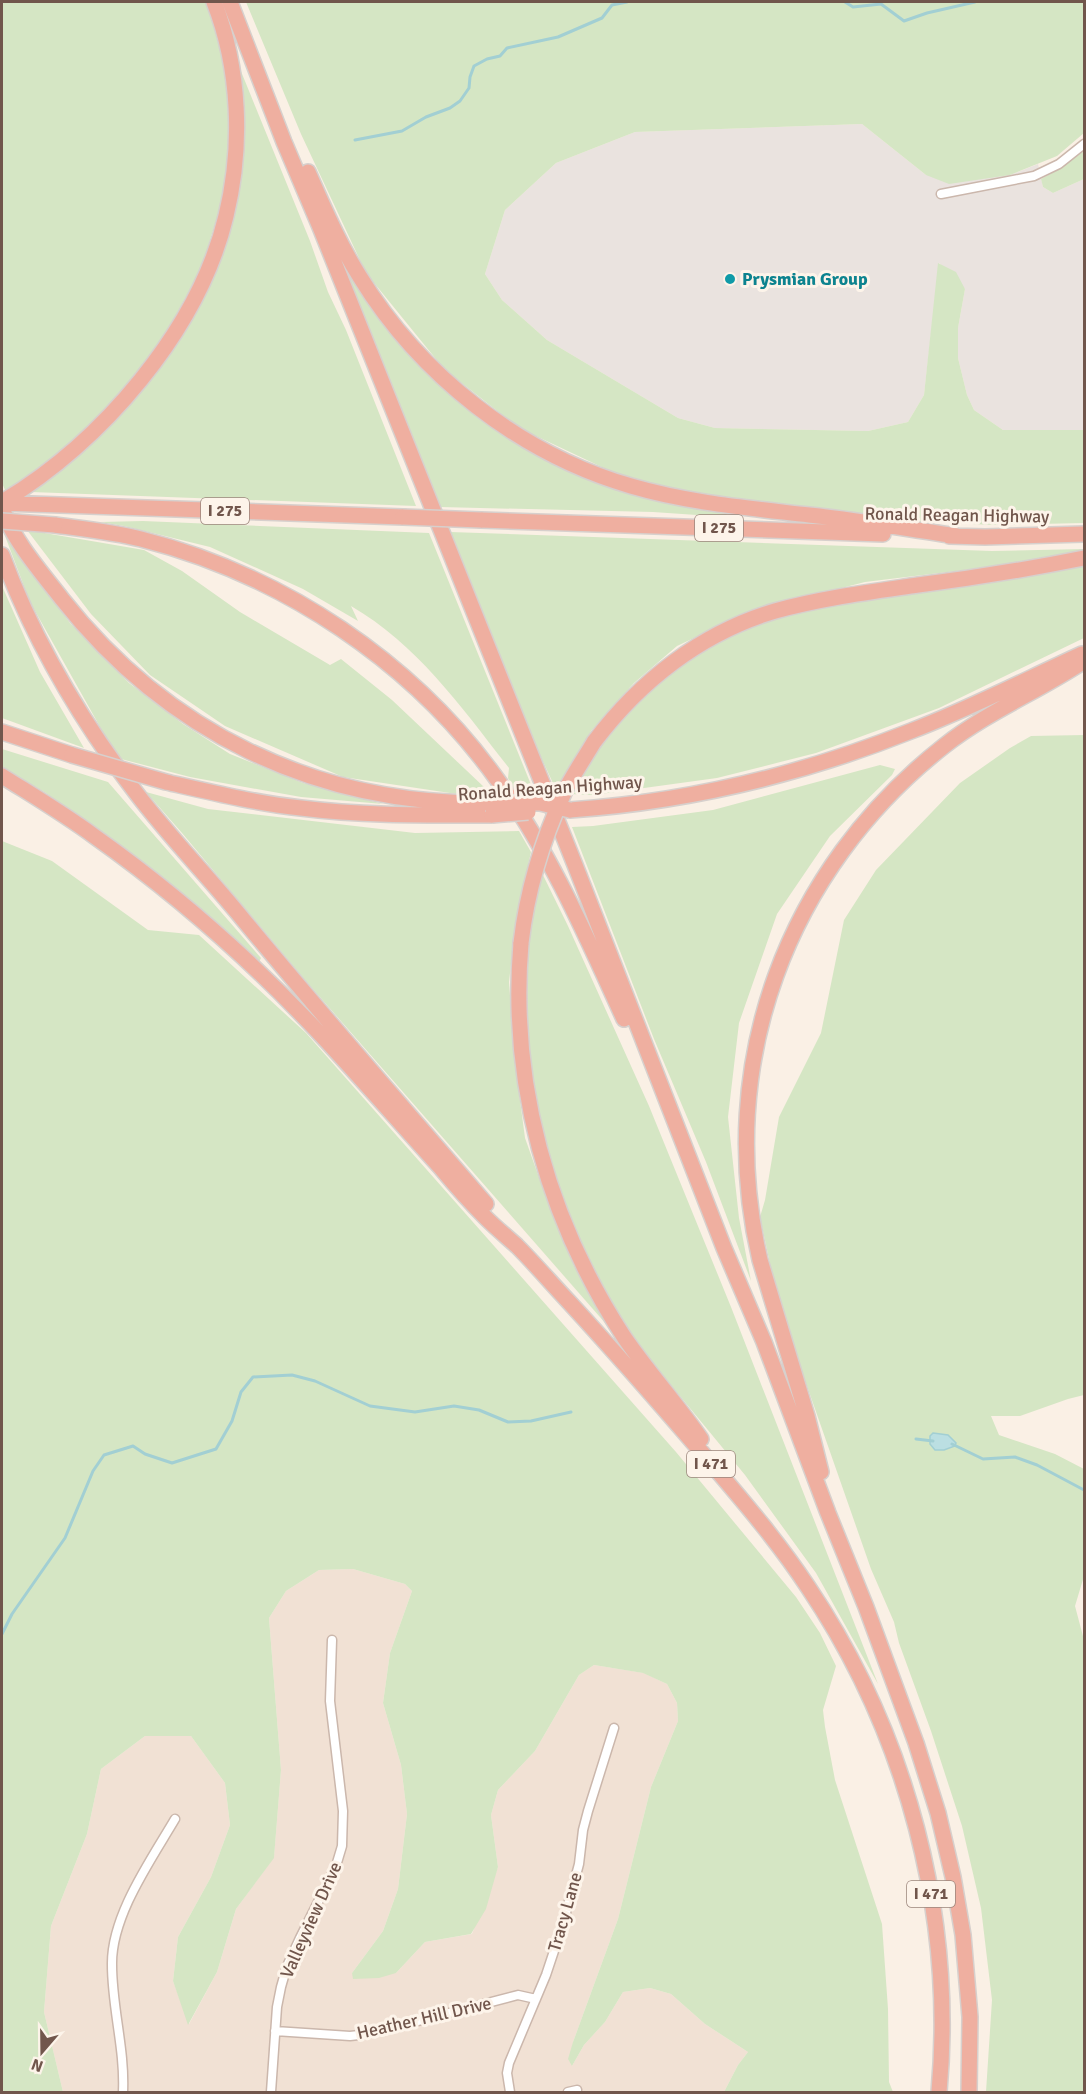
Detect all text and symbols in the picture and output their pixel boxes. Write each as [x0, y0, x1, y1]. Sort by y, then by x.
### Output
place label: Prysmian Group [742, 268, 868, 290]
marker: Prysmian Group [723, 272, 737, 286]
road number: I 275 [201, 498, 249, 524]
street label: Ronald Reagan Highway [864, 502, 1050, 528]
road number: I 275 [695, 515, 743, 541]
street label: Ronald Reagan Highway [457, 771, 644, 805]
road number: I 471 [687, 1451, 735, 1477]
street label: Valleyview Drive [276, 1858, 346, 1982]
street label: Tracy Lane [543, 1870, 587, 1954]
road number: I 471 [907, 1881, 955, 1907]
street label: Heather Hill Drive [355, 1992, 493, 2044]
north arrow [12, 2022, 72, 2082]
text: N [29, 2054, 46, 2076]

